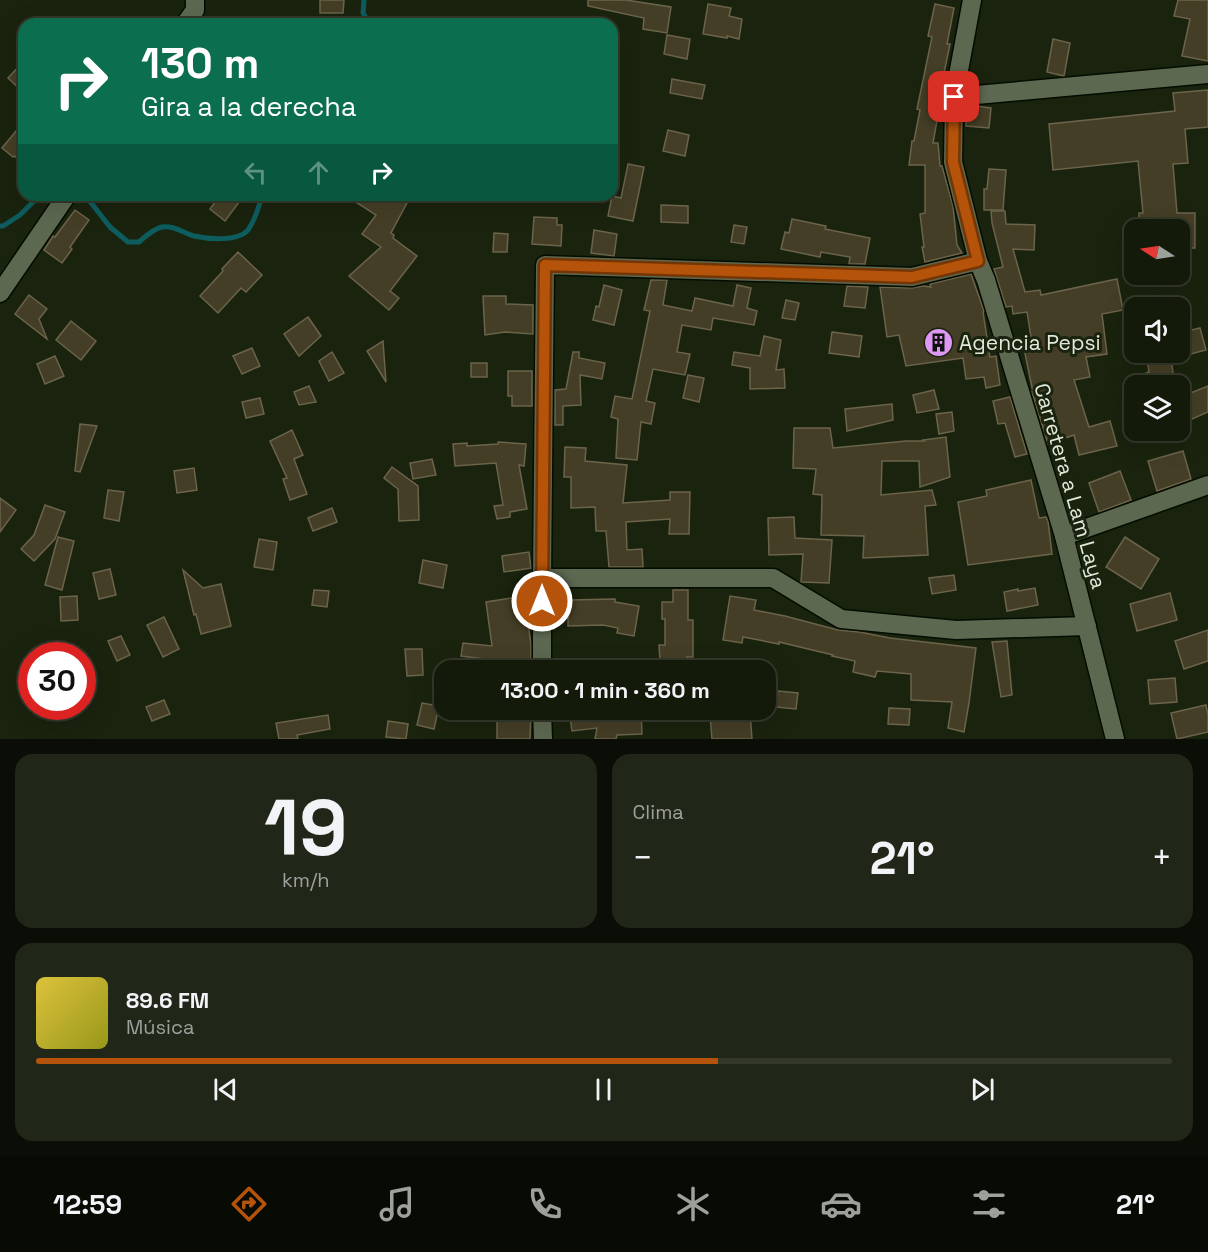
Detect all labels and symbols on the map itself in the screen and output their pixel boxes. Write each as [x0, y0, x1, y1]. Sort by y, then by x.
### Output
pin [928, 71, 979, 122]
north arrow [1124, 219, 1190, 285]
building icon: Agencia Pepsi [922, 327, 954, 359]
place label: Agencia Pepsi [959, 329, 1101, 356]
street label: Carretera a Lam Laya [1028, 380, 1113, 592]
position arrow [510, 569, 574, 633]
speed limit sign: 30 [18, 642, 96, 720]

